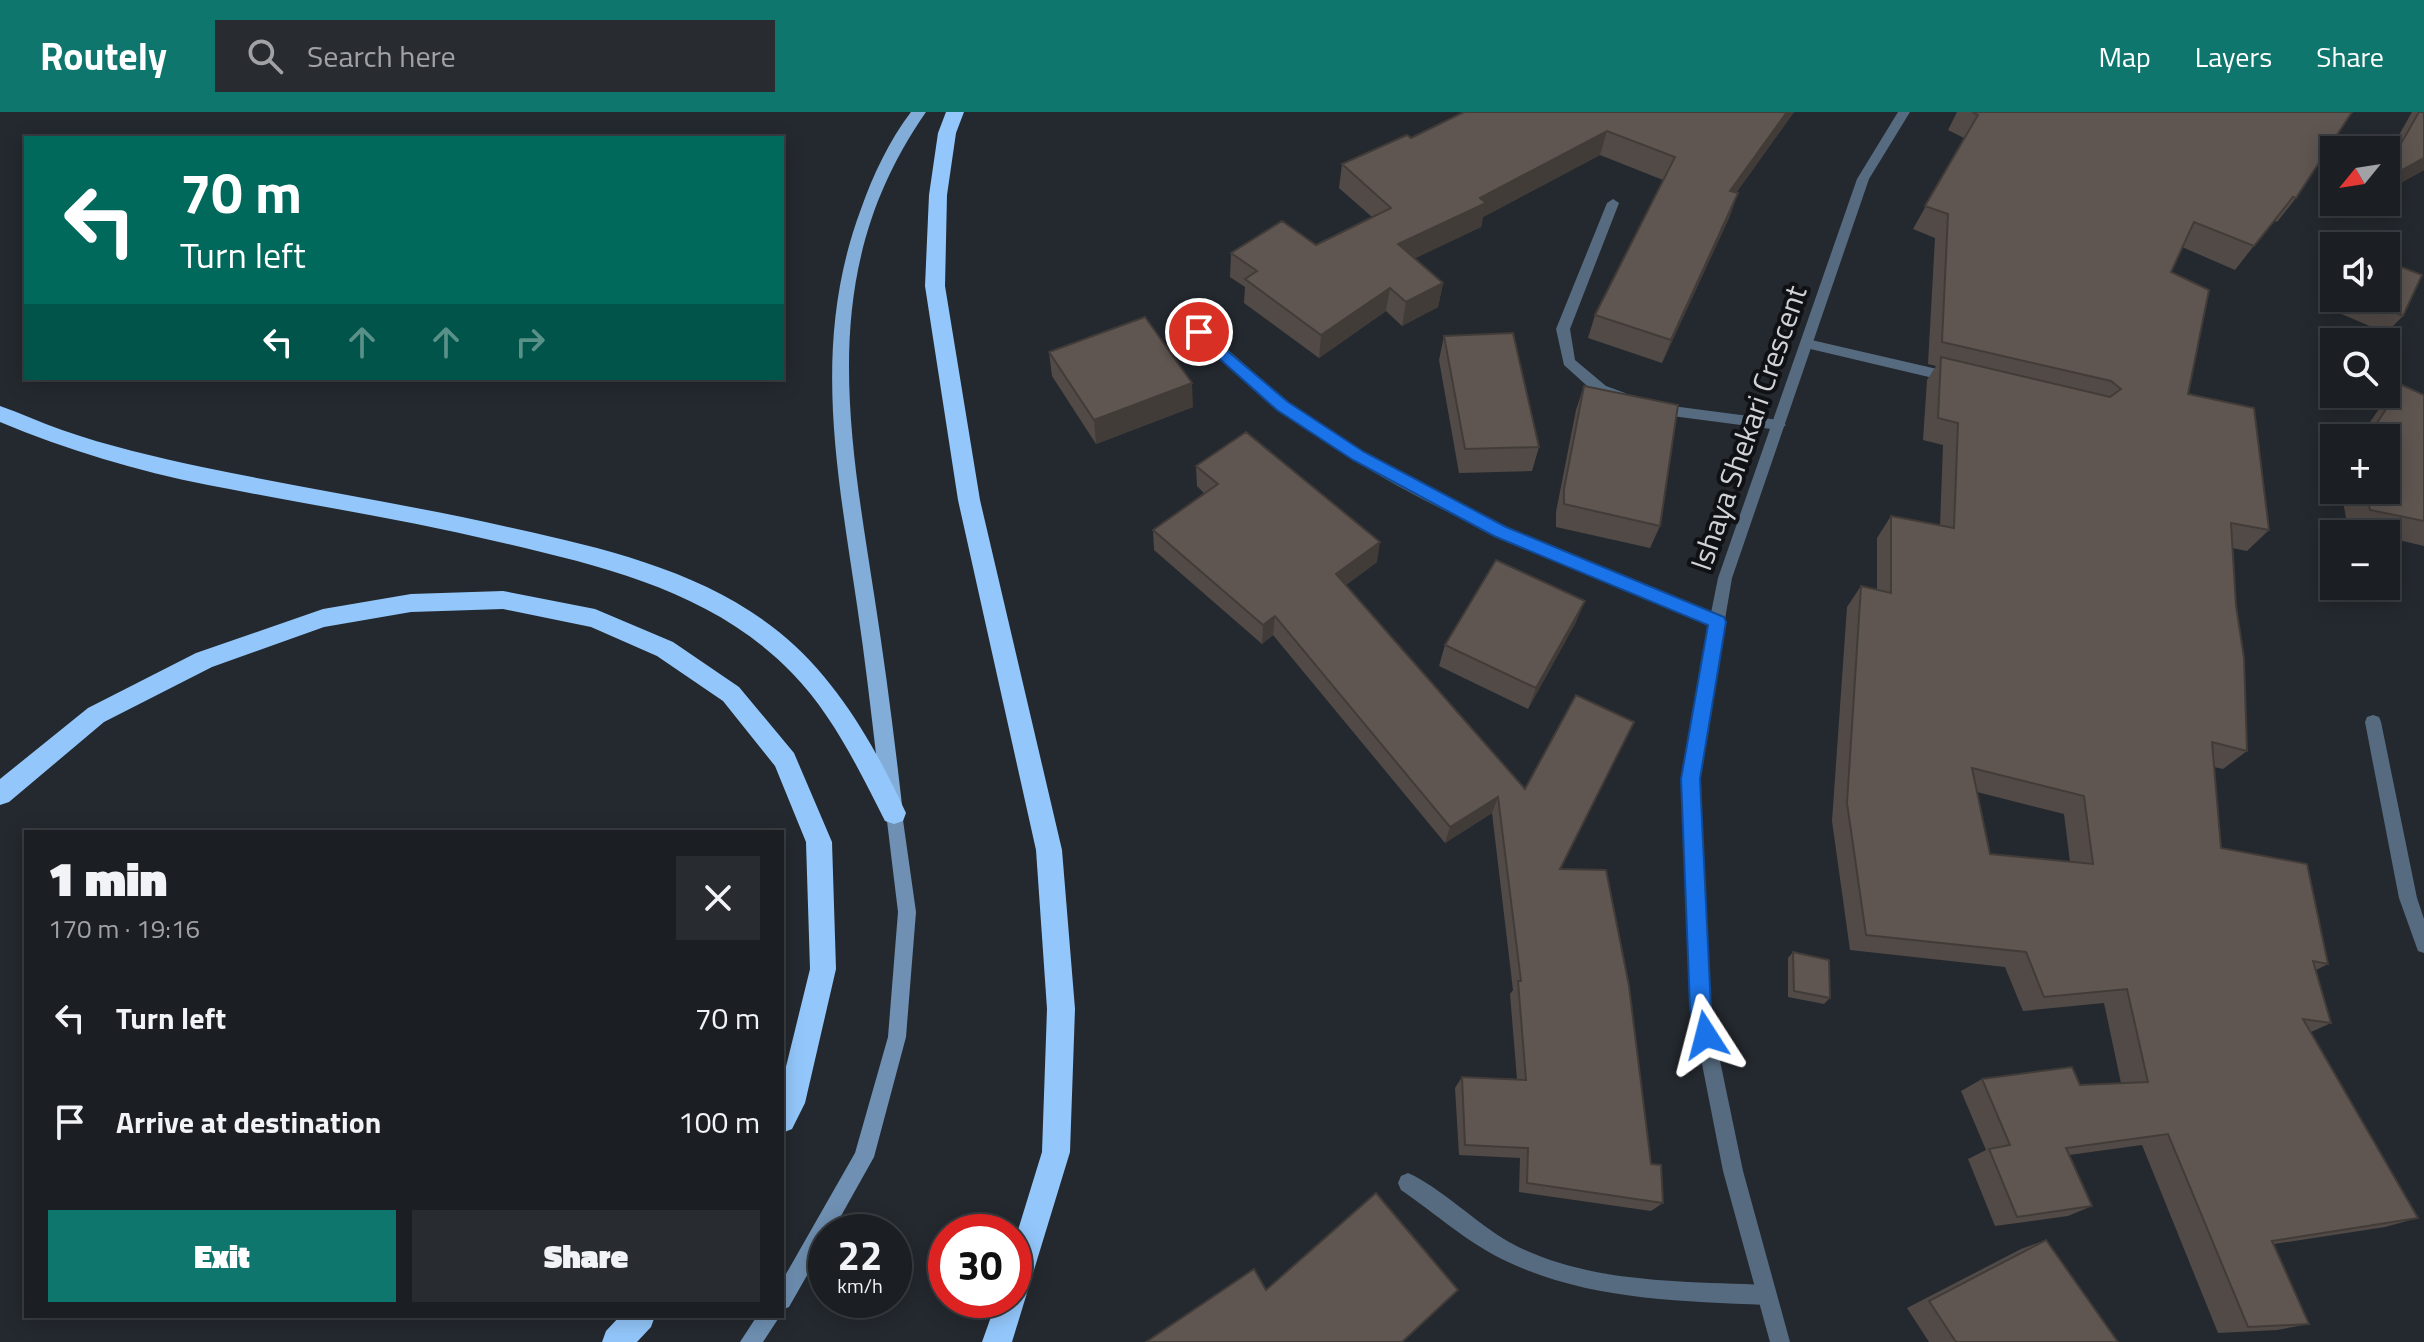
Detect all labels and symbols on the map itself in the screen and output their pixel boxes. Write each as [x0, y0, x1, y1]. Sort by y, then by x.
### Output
north arrow [2320, 136, 2400, 216]
street label: Ishaya Shekari Crescent [1678, 279, 1819, 576]
pin [1165, 298, 1233, 366]
position arrow [1664, 993, 1748, 1077]
speed limit sign: 30 [928, 1214, 1032, 1318]

